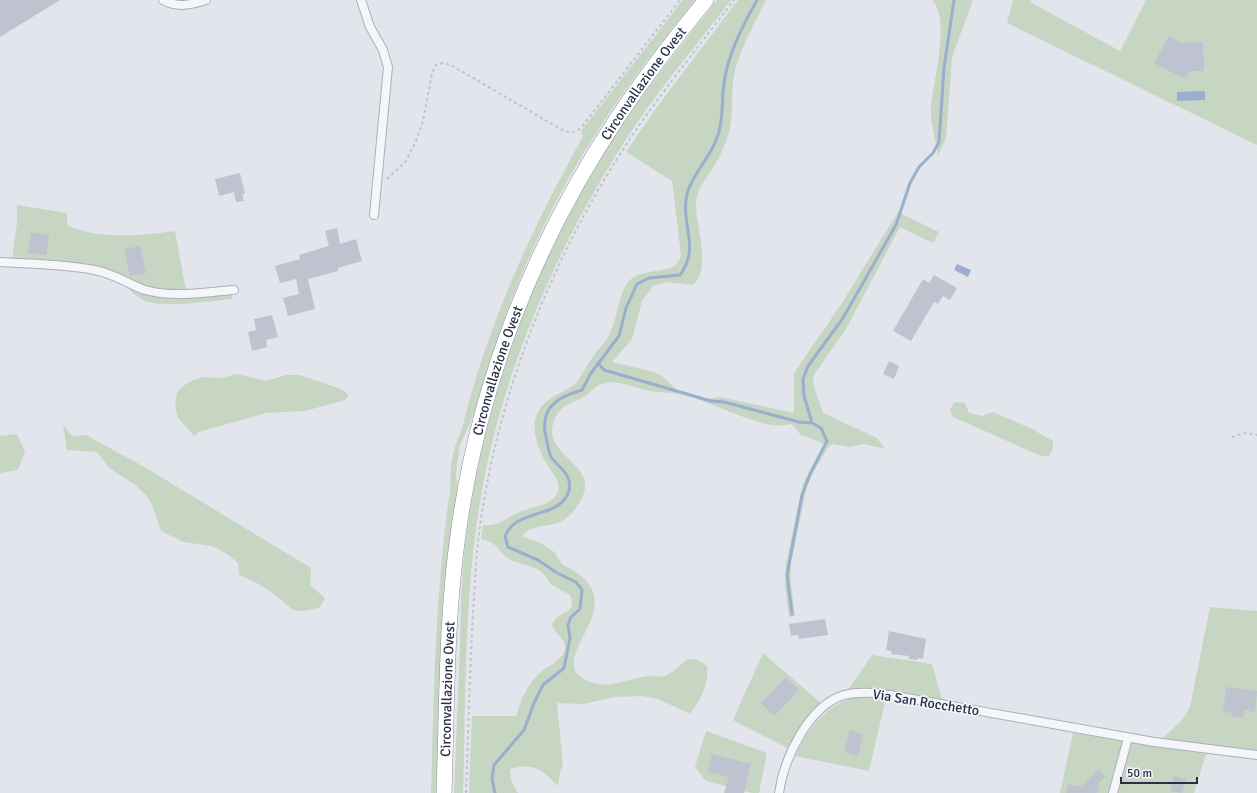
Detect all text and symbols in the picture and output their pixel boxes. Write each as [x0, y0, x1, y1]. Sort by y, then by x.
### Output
street label: Circonvallazione Ovest [597, 23, 690, 143]
street label: Circonvallazione Ovest [469, 303, 527, 437]
street label: Circonvallazione Ovest [437, 621, 459, 757]
street label: Via San Rocchetto [871, 686, 980, 719]
scale bar [1121, 759, 1197, 785]
text: 50 m [1127, 766, 1152, 781]

